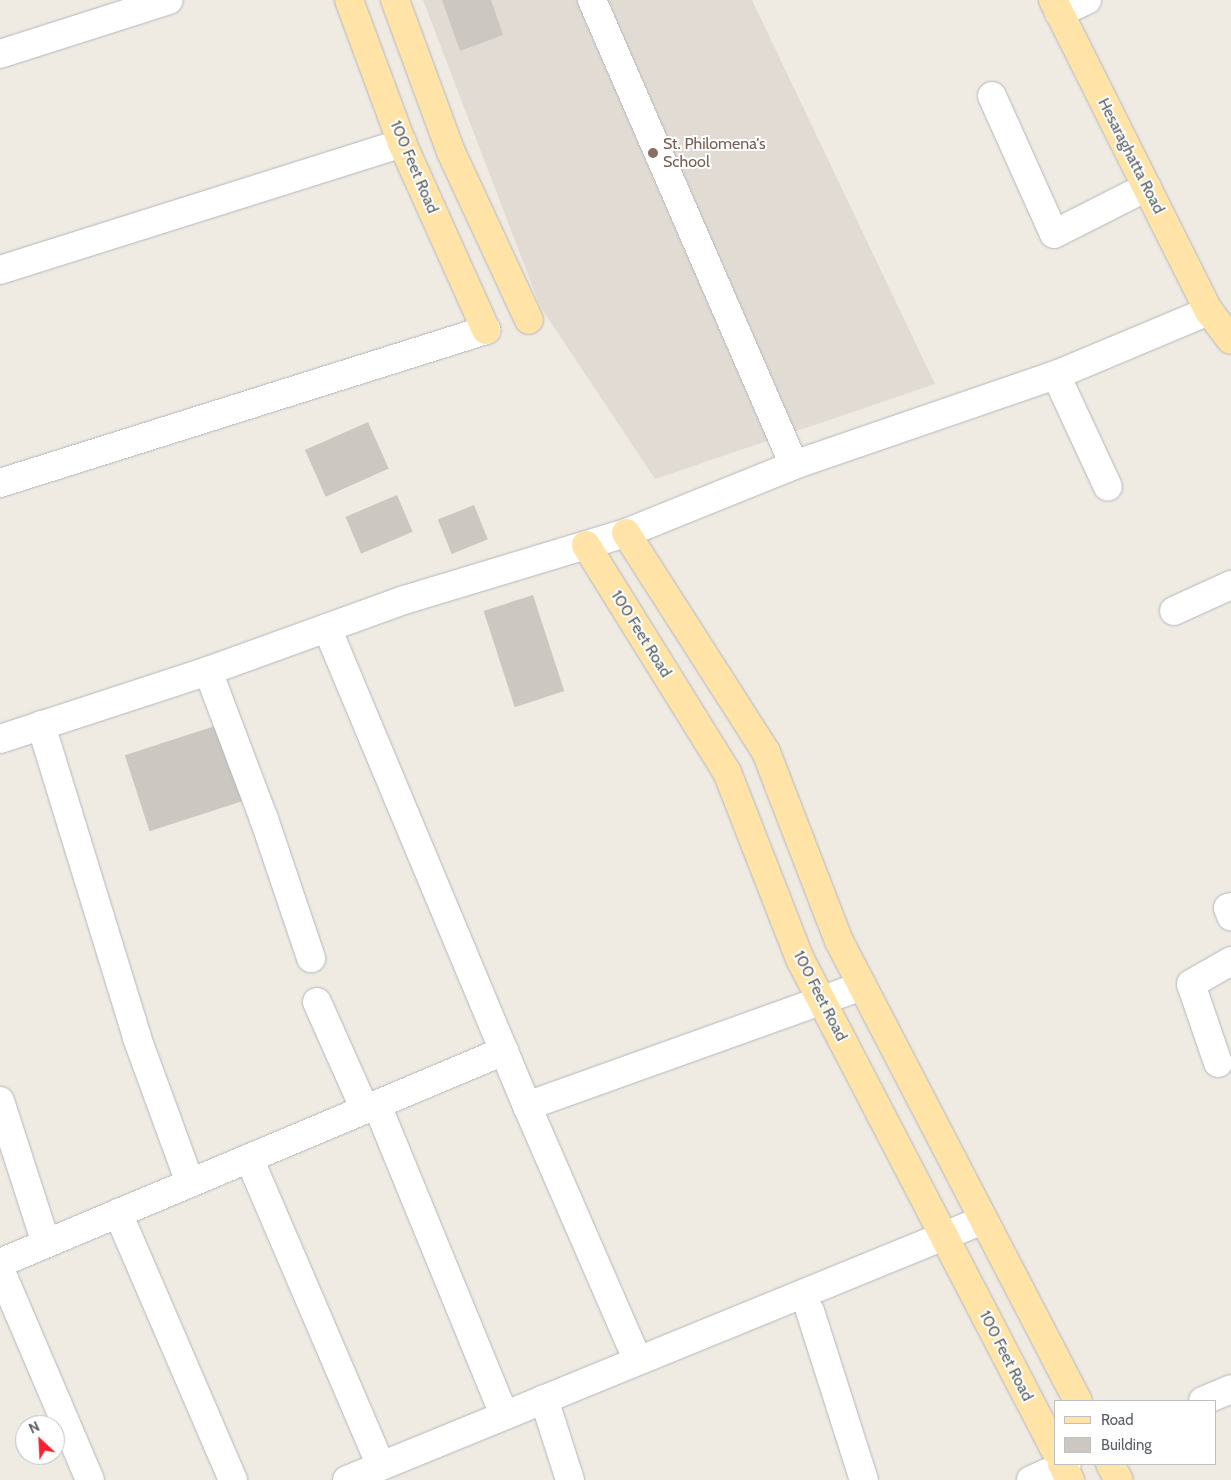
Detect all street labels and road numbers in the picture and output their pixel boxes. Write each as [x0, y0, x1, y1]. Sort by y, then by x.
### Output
street label: Hesaraghatta Road [1094, 95, 1168, 217]
street label: 100 Feet Road [386, 118, 442, 216]
street label: 100 Feet Road [607, 587, 675, 681]
street label: 100 Feet Road [789, 948, 851, 1044]
street label: 100 Feet Road [975, 1308, 1037, 1404]

